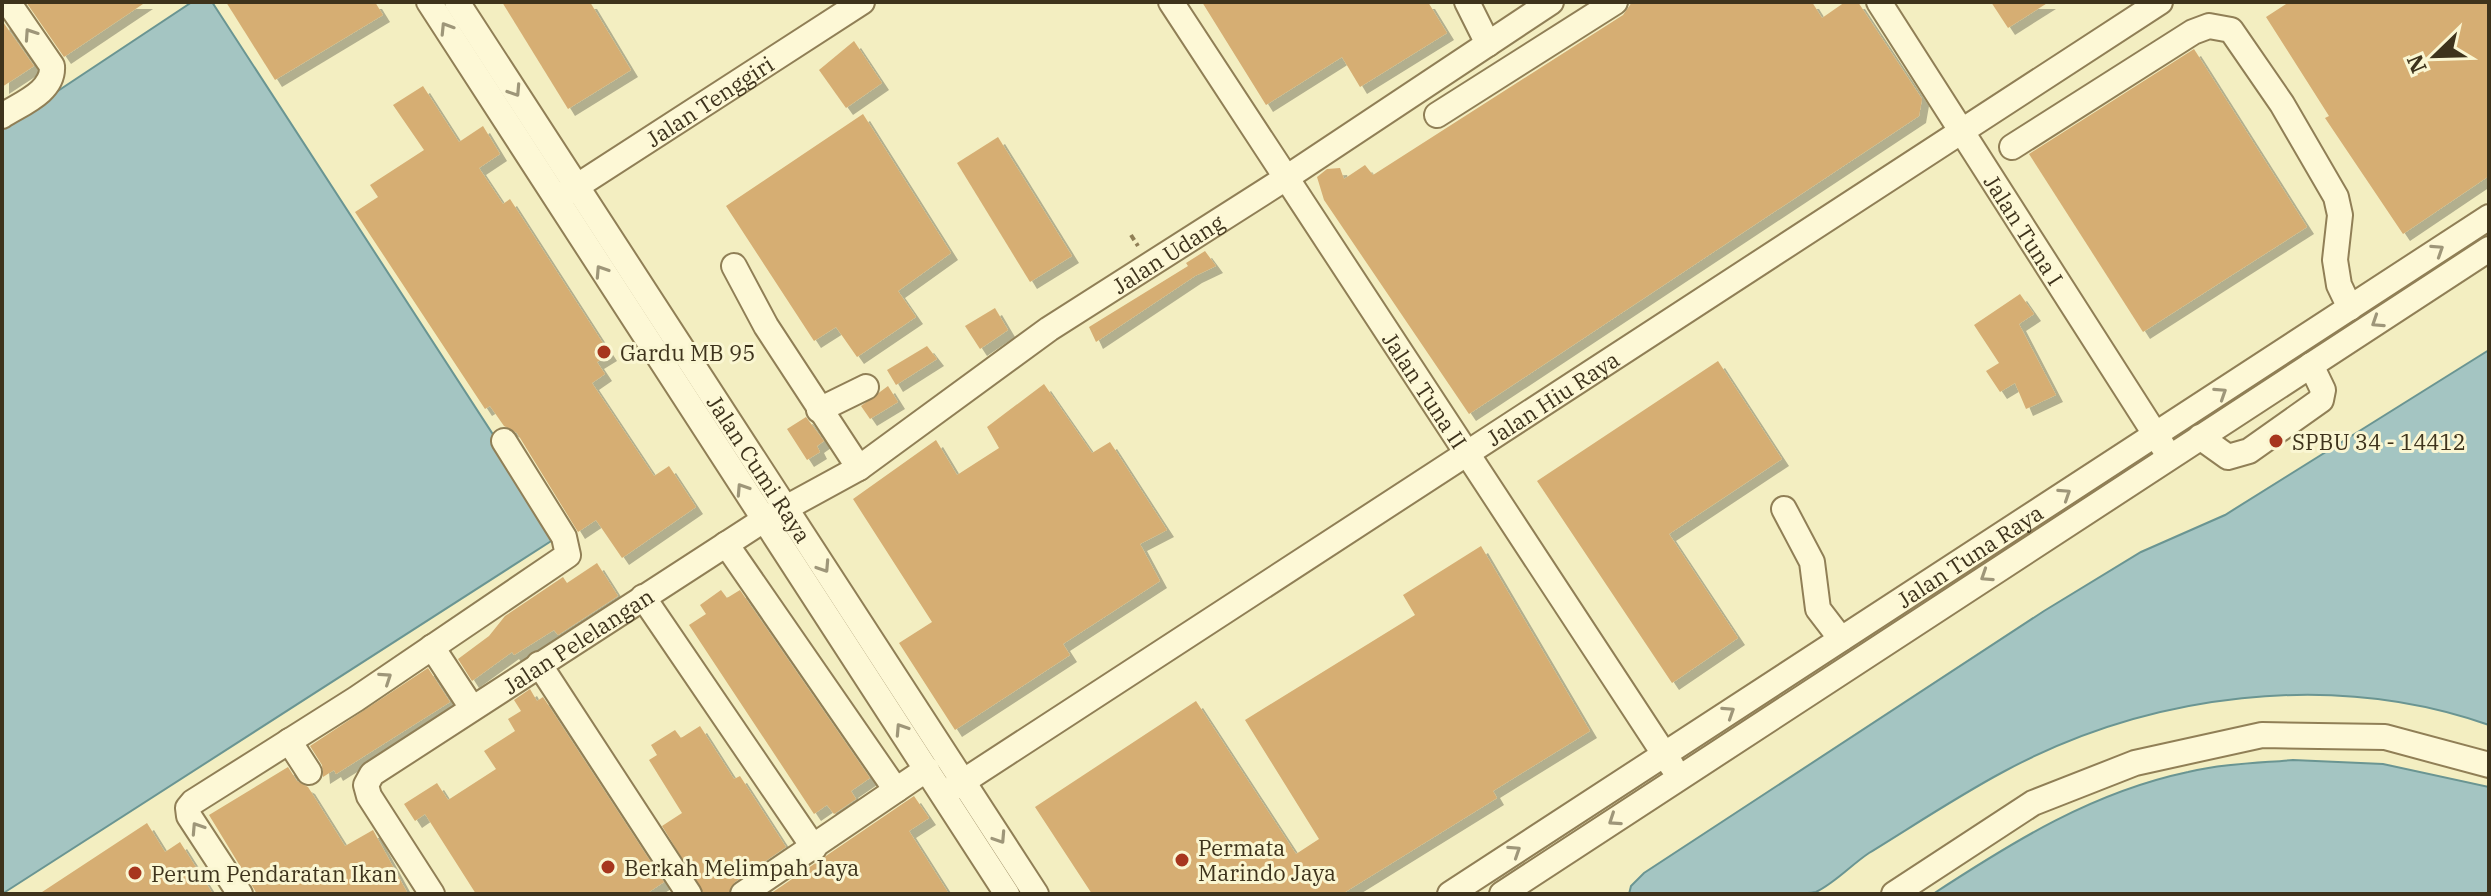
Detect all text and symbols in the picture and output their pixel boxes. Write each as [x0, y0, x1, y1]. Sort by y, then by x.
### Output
north arrow [2395, 16, 2475, 96]
one-way arrow [440, 22, 455, 37]
one-way arrow [25, 28, 40, 43]
street label: Jalan Tenggiri [640, 49, 779, 153]
text: N [2399, 50, 2433, 78]
one-way arrow [505, 82, 520, 97]
street label: Jalan Tuna I [1978, 169, 2071, 290]
street label: Jalan Udang [1106, 207, 1229, 300]
one-way arrow [2429, 245, 2444, 260]
one-way arrow [596, 265, 611, 279]
one-way arrow [2371, 312, 2386, 327]
street label: Jalan Tuna II [1377, 326, 1474, 454]
place label: Gardu MB 95 [620, 338, 755, 367]
marker: Gardu MB 95 [595, 343, 613, 361]
street label: Jalan Hiu Raya [1480, 344, 1624, 452]
one-way arrow [2212, 387, 2226, 402]
street label: Jalan Cumi Raya [701, 389, 818, 548]
place label: SPBU 34 - 14412 [2292, 427, 2466, 456]
marker: SPBU 34 - 14412 [2267, 432, 2285, 450]
one-way arrow [736, 483, 751, 498]
one-way arrow [2056, 489, 2071, 504]
street label: Jalan Tuna Raya [1891, 497, 2048, 614]
one-way arrow [814, 559, 829, 573]
one-way arrow [1981, 567, 1995, 582]
street label: Jalan Pelelangan [497, 581, 659, 700]
one-way arrow [377, 673, 391, 688]
one-way arrow [1721, 707, 1735, 722]
one-way arrow [895, 724, 910, 738]
one-way arrow [1608, 810, 1623, 825]
one-way arrow [192, 823, 207, 837]
one-way arrow [990, 829, 1005, 843]
place label: Permata Marindo Jaya [1198, 833, 1336, 887]
one-way arrow [1506, 846, 1521, 861]
marker: Permata Marindo Jaya [1173, 851, 1191, 869]
place label: Berkah Melimpah Jaya [624, 853, 859, 882]
marker: Berkah Melimpah Jaya [599, 858, 617, 876]
place label: Perum Pendaratan Ikan [151, 859, 398, 888]
marker: Perum Pendaratan Ikan [126, 864, 144, 882]

